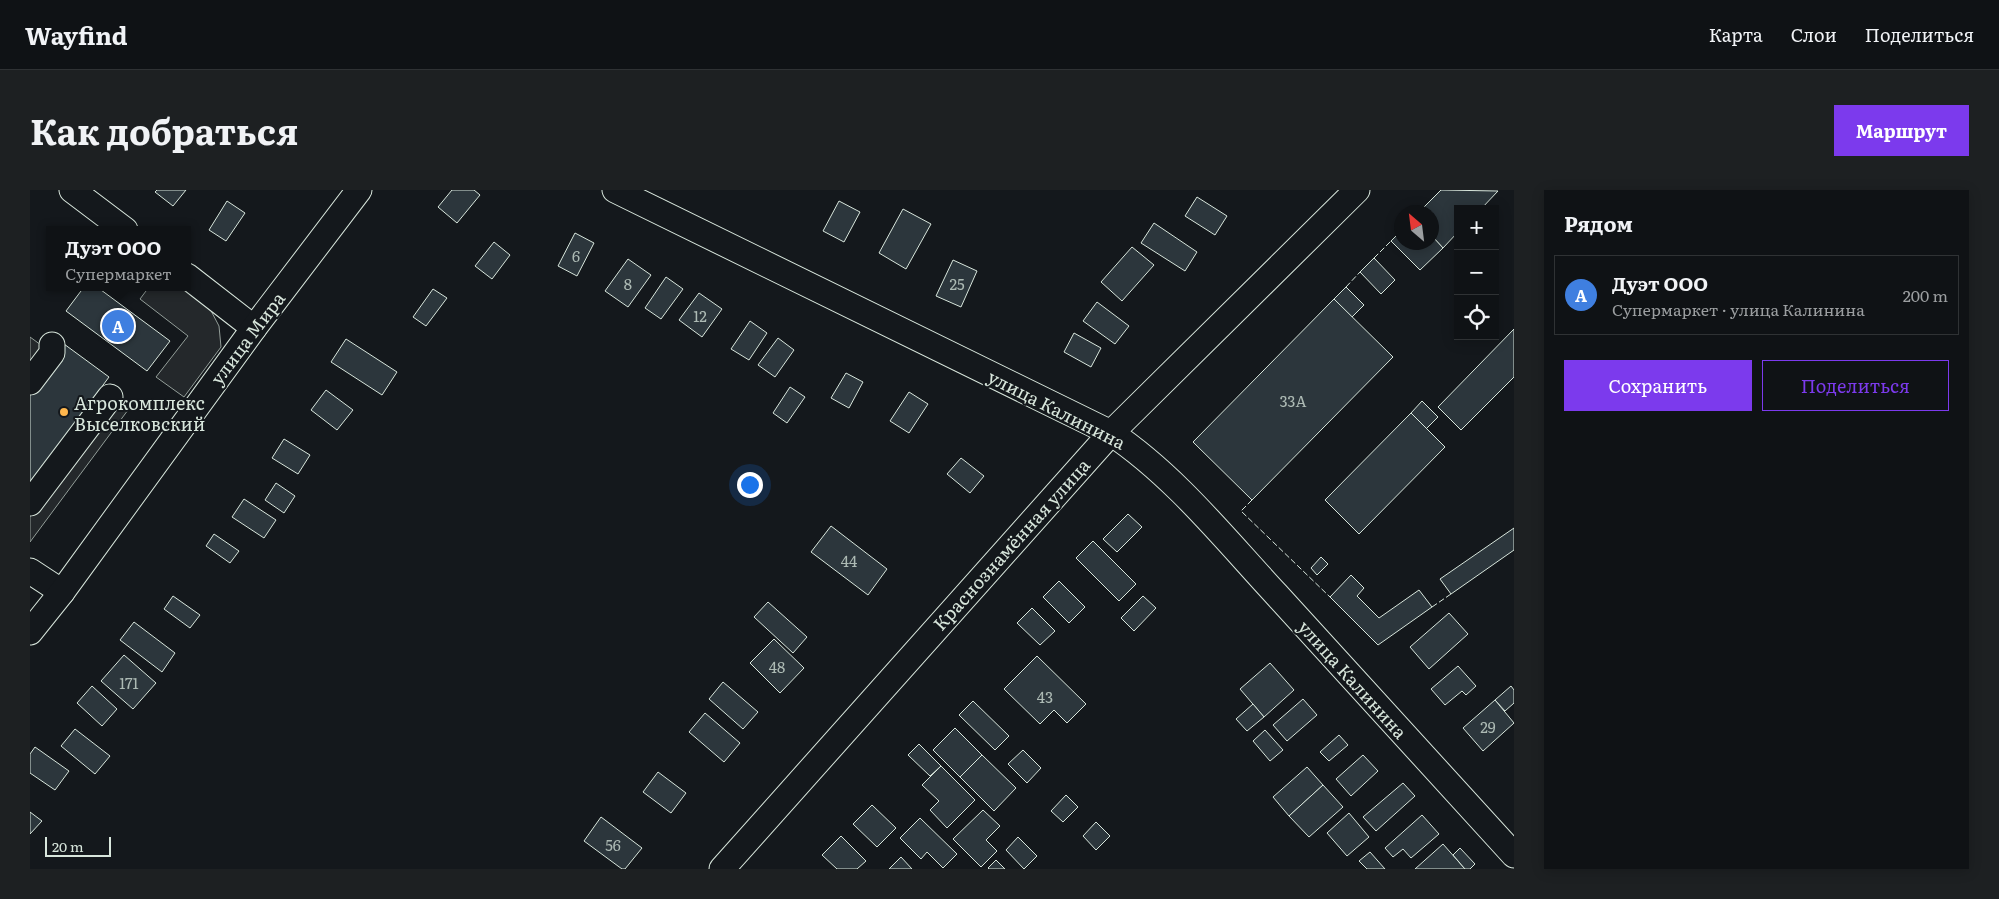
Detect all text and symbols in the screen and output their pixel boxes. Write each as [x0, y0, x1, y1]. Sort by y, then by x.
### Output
text: Wayfind [25, 17, 128, 52]
text: Карта [1709, 21, 1763, 48]
text: Слои [1791, 21, 1837, 48]
text: Поделиться [1865, 21, 1974, 48]
text: Как добраться [30, 104, 298, 156]
button: Маршрут [1834, 105, 1969, 156]
north arrow [1394, 205, 1439, 250]
map controls [1454, 205, 1499, 340]
button: + [1454, 205, 1499, 250]
text: Рядом [1564, 207, 1633, 238]
popup [46, 226, 191, 291]
text: Дуэт ООО [65, 233, 161, 261]
house number: 6 [572, 244, 580, 267]
button: − [1454, 250, 1499, 295]
text: Супермаркет [65, 261, 172, 285]
text: Дуэт ООО [1612, 269, 1708, 297]
house number: 8 [624, 272, 632, 295]
house number: 25 [949, 272, 965, 295]
text: A [1575, 283, 1587, 307]
text: 200 m [1903, 283, 1948, 307]
street label: улица Мира [203, 286, 291, 390]
button: locate [1454, 295, 1499, 340]
text: Супермаркет · улица Калинина [1612, 297, 1865, 321]
house number: 12 [693, 304, 707, 327]
pin: A [102, 307, 134, 345]
button: Сохранить [1564, 360, 1752, 411]
button: Поделиться [1762, 360, 1949, 411]
street label: улица Калинина [983, 363, 1131, 456]
place label: Агрокомплекс Выселковский [74, 389, 205, 437]
house number: 33А [1280, 389, 1306, 412]
marker: Агрокомплекс Выселковский [58, 406, 70, 418]
street label: Краснознамённая улица [926, 452, 1096, 636]
your location [737, 472, 763, 498]
house number: 44 [841, 549, 857, 572]
street label: улица Калинина [1292, 614, 1414, 745]
house number: 48 [769, 655, 785, 678]
house number: 171 [119, 671, 139, 694]
house number: 43 [1037, 685, 1053, 708]
house number: 29 [1480, 715, 1496, 738]
house number: 56 [605, 833, 621, 856]
scale bar [45, 834, 111, 857]
text: 20 m [52, 836, 84, 856]

